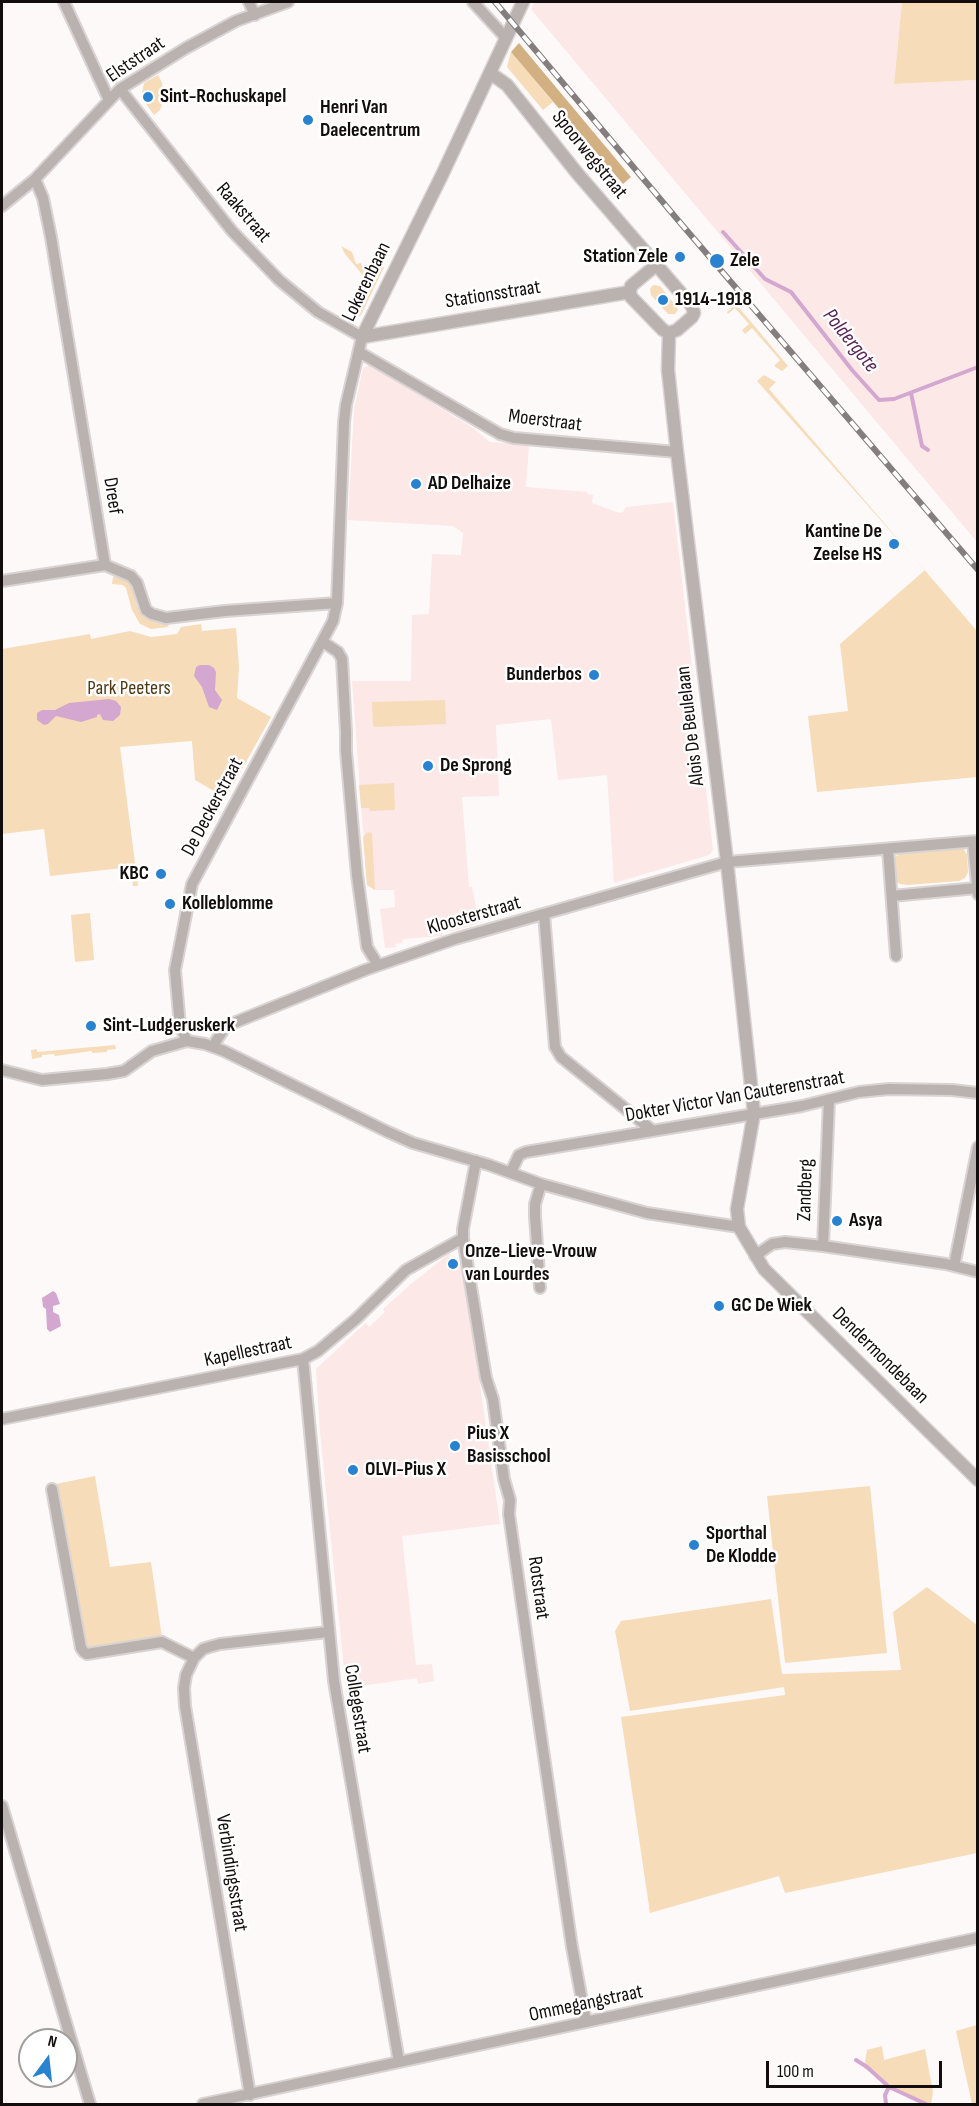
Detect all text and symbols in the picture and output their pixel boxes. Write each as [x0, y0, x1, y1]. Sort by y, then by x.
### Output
street label: Elststraat [102, 32, 170, 88]
place label: Sint-Rochuskapel [160, 85, 286, 109]
marker: Sint-Rochuskapel [141, 90, 155, 104]
place label: Henri Van Daelecentrum [320, 96, 420, 143]
street label: Spoorwegstraat [546, 106, 632, 204]
marker: Henri Van Daelecentrum [301, 113, 315, 127]
street label: Raakstraat [210, 178, 276, 248]
street label: Lokerenbaan [338, 238, 396, 326]
place label: Station Zele [583, 245, 668, 269]
place label: Zele [730, 249, 760, 273]
marker: Station Zele [673, 250, 687, 264]
marker: Zele [708, 252, 726, 270]
street label: Stationsstraat [444, 276, 542, 314]
place label: 1914-1918 [675, 288, 752, 312]
marker: 1914-1918 [656, 293, 670, 307]
water label: Poldergote [817, 304, 883, 378]
street label: Moerstraat [507, 405, 583, 437]
place label: AD Delhaize [428, 472, 511, 496]
street label: Dreef [97, 476, 127, 516]
marker: AD Delhaize [409, 477, 423, 491]
place label: Kantine De Zeelse HS [805, 520, 882, 567]
marker: Kantine De Zeelse HS [887, 537, 901, 551]
place label: Bunderbos [506, 663, 582, 687]
street label: Alois De Beulelaan [672, 665, 710, 787]
marker: Bunderbos [587, 668, 601, 682]
park label: Park Peeters [87, 677, 171, 701]
street label: De Deckerstraat [177, 754, 249, 860]
place label: De Sprong [440, 754, 512, 778]
marker: De Sprong [421, 759, 435, 773]
place label: KBC [119, 862, 149, 886]
marker: KBC [154, 867, 168, 881]
street label: Kloosterstraat [424, 891, 524, 941]
place label: Kolleblomme [182, 892, 273, 916]
marker: Kolleblomme [163, 897, 177, 911]
place label: Sint-Ludgeruskerk [103, 1014, 235, 1038]
marker: Sint-Ludgeruskerk [84, 1019, 98, 1033]
street label: Dokter Victor Van Cauterenstraat [624, 1066, 846, 1128]
street label: Zandberg [793, 1159, 819, 1221]
place label: Asya [849, 1209, 882, 1233]
marker: Asya [830, 1214, 844, 1228]
place label: Onze-Lieve-Vrouw van Lourdes [465, 1240, 597, 1287]
marker: Onze-Lieve-Vrouw van Lourdes [446, 1257, 460, 1271]
place label: GC De Wiek [731, 1294, 812, 1318]
marker: GC De Wiek [712, 1299, 726, 1313]
street label: Dendermondebaan [827, 1303, 933, 1409]
street label: Kapellestraat [202, 1331, 294, 1373]
place label: Pius X Basisschool [467, 1422, 551, 1469]
marker: Pius X Basisschool [448, 1439, 462, 1453]
place label: OLVI-Pius X [365, 1458, 446, 1482]
marker: OLVI-Pius X [346, 1463, 360, 1477]
place label: Sporthal De Klodde [706, 1522, 777, 1569]
marker: Sporthal De Klodde [687, 1538, 701, 1552]
street label: Rotstraat [522, 1555, 554, 1621]
street label: Collegestraat [338, 1663, 376, 1755]
street label: Verbindingsstraat [210, 1813, 252, 1933]
street label: Ommegangstraat [527, 1980, 645, 2028]
north arrow [18, 2028, 78, 2088]
text: N [46, 2032, 59, 2052]
scale bar [769, 2049, 944, 2087]
text: 100 m [777, 2061, 814, 2082]

